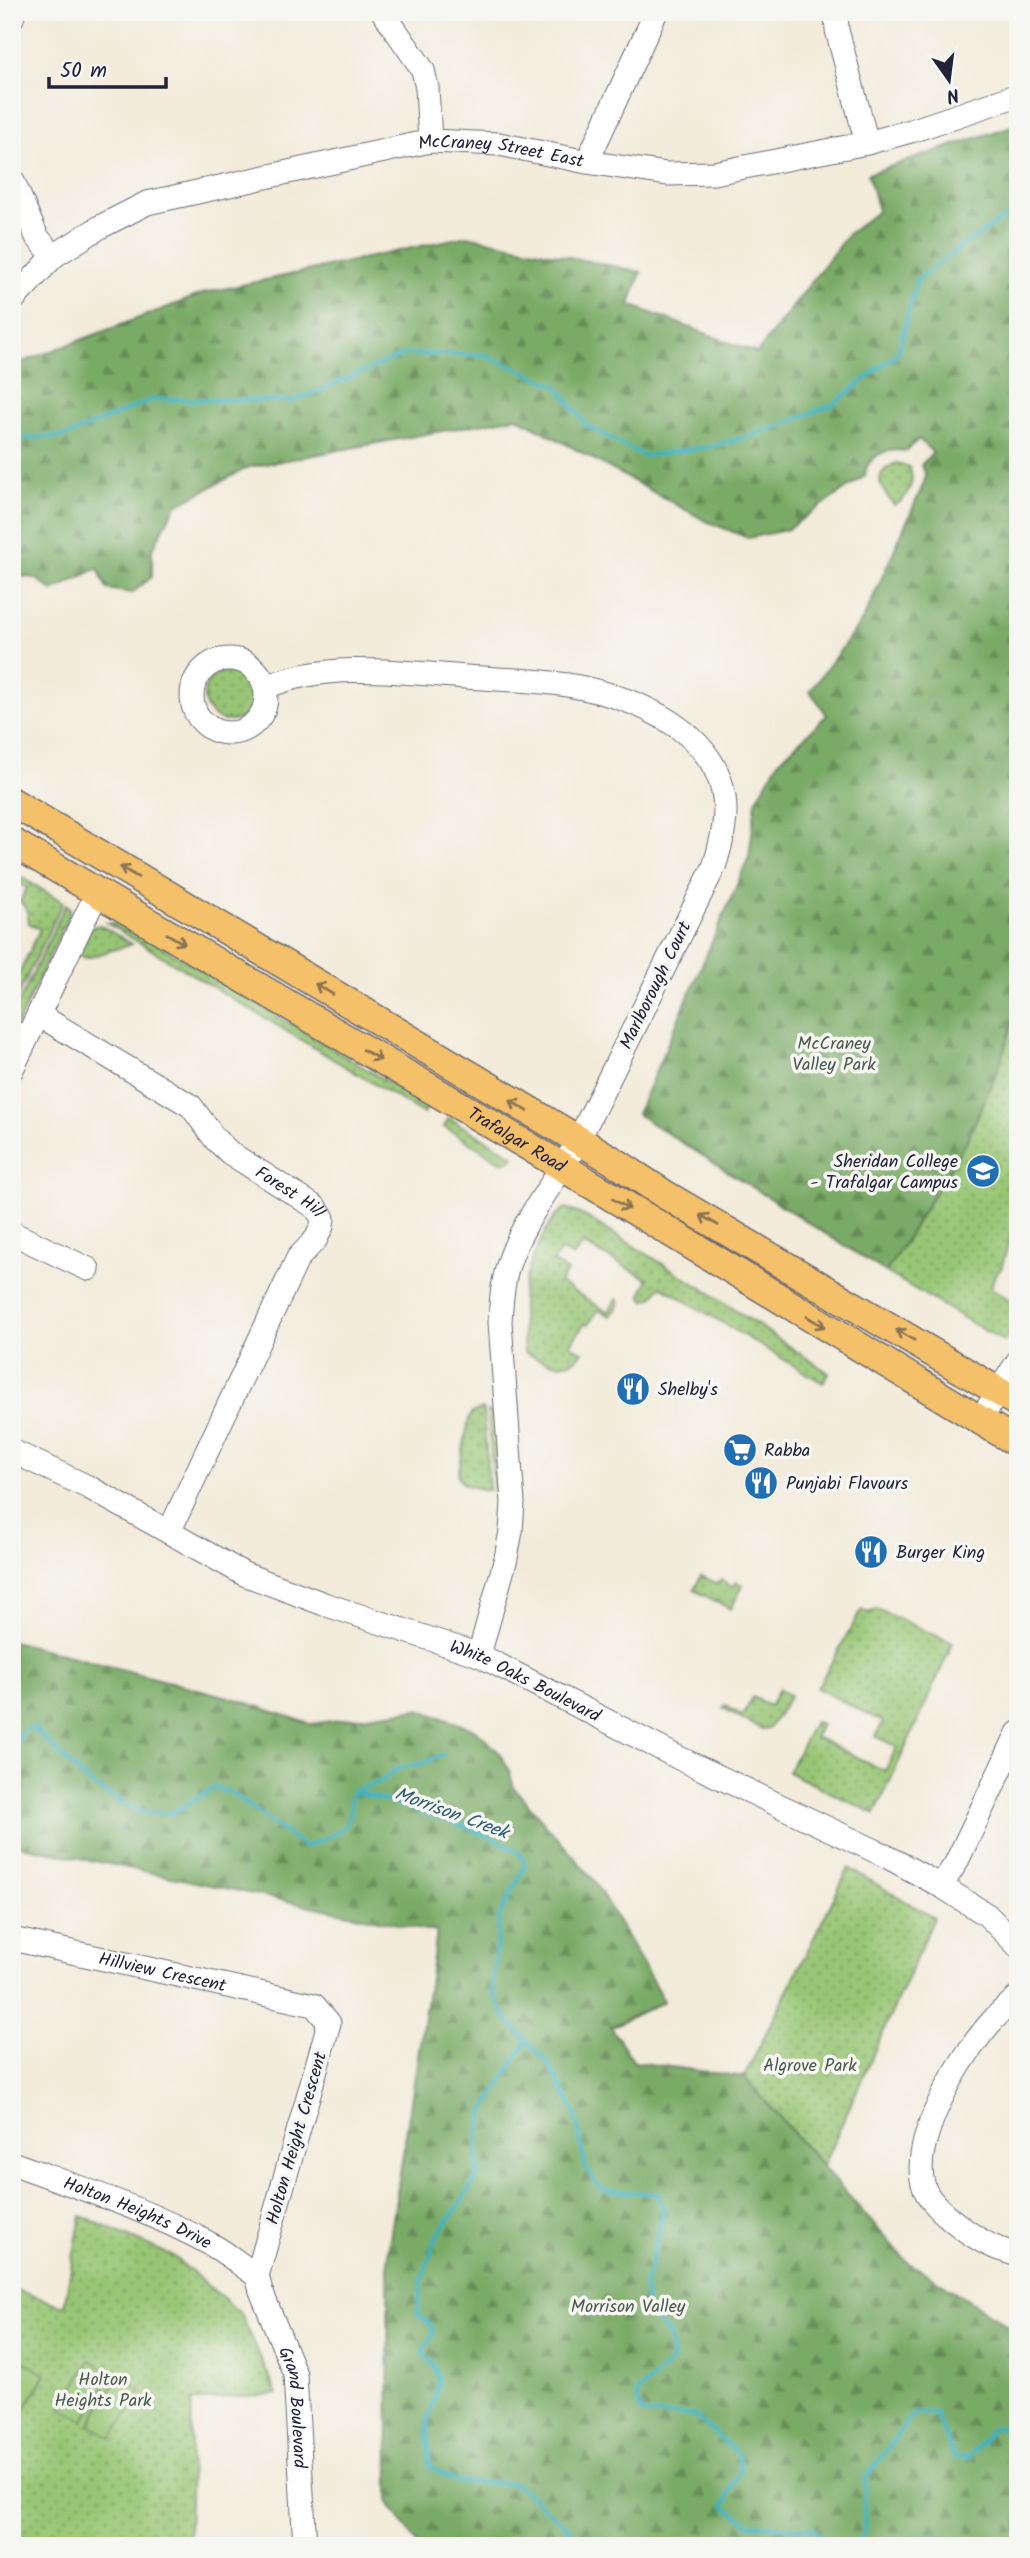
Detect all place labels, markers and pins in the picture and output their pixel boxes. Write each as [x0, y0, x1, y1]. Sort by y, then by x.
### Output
place label: Sheridan College - Trafalgar Campus [810, 1148, 958, 1198]
school or university icon: Sheridan College - Trafalgar Campus [964, 1152, 1002, 1190]
restaurant icon: Shelby's [614, 1370, 652, 1408]
place label: Shelby's [658, 1376, 718, 1405]
supermarket icon: Rabba [721, 1431, 759, 1469]
place label: Rabba [764, 1437, 810, 1466]
restaurant icon: Punjabi Flavours [742, 1464, 780, 1502]
place label: Punjabi Flavours [786, 1470, 909, 1499]
restaurant icon: Burger King [852, 1533, 890, 1571]
place label: Burger King [896, 1539, 985, 1568]

